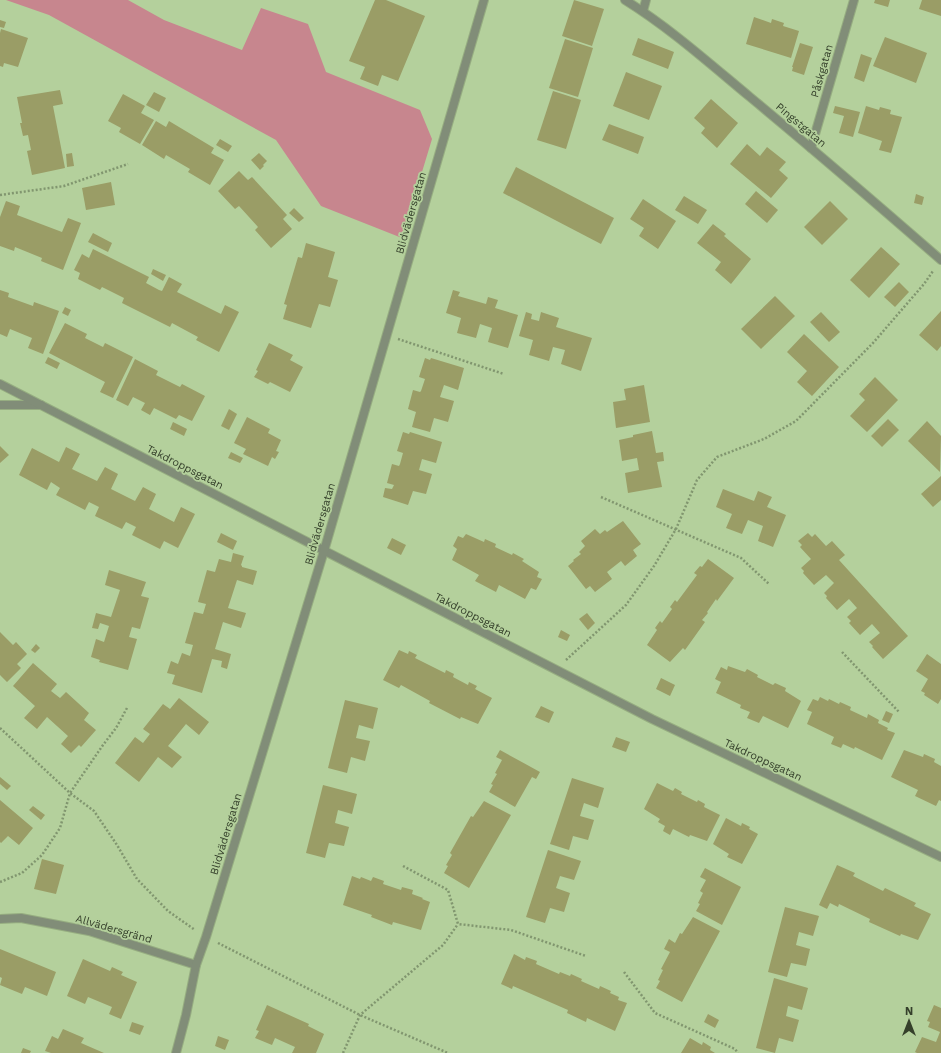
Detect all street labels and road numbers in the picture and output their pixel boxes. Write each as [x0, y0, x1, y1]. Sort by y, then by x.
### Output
street label: Påskgatan [808, 43, 836, 99]
street label: Pingstgatan [773, 100, 829, 150]
street label: Blidvädersgatan [393, 170, 429, 256]
street label: Takdroppsgatan [144, 442, 226, 492]
street label: Blidvädersgatan [302, 481, 338, 567]
street label: Takdroppsgatan [432, 590, 514, 640]
street label: Takdroppsgatan [722, 736, 804, 784]
street label: Blidvädersgatan [207, 791, 245, 877]
street label: Allvädersgränd [74, 912, 154, 946]

